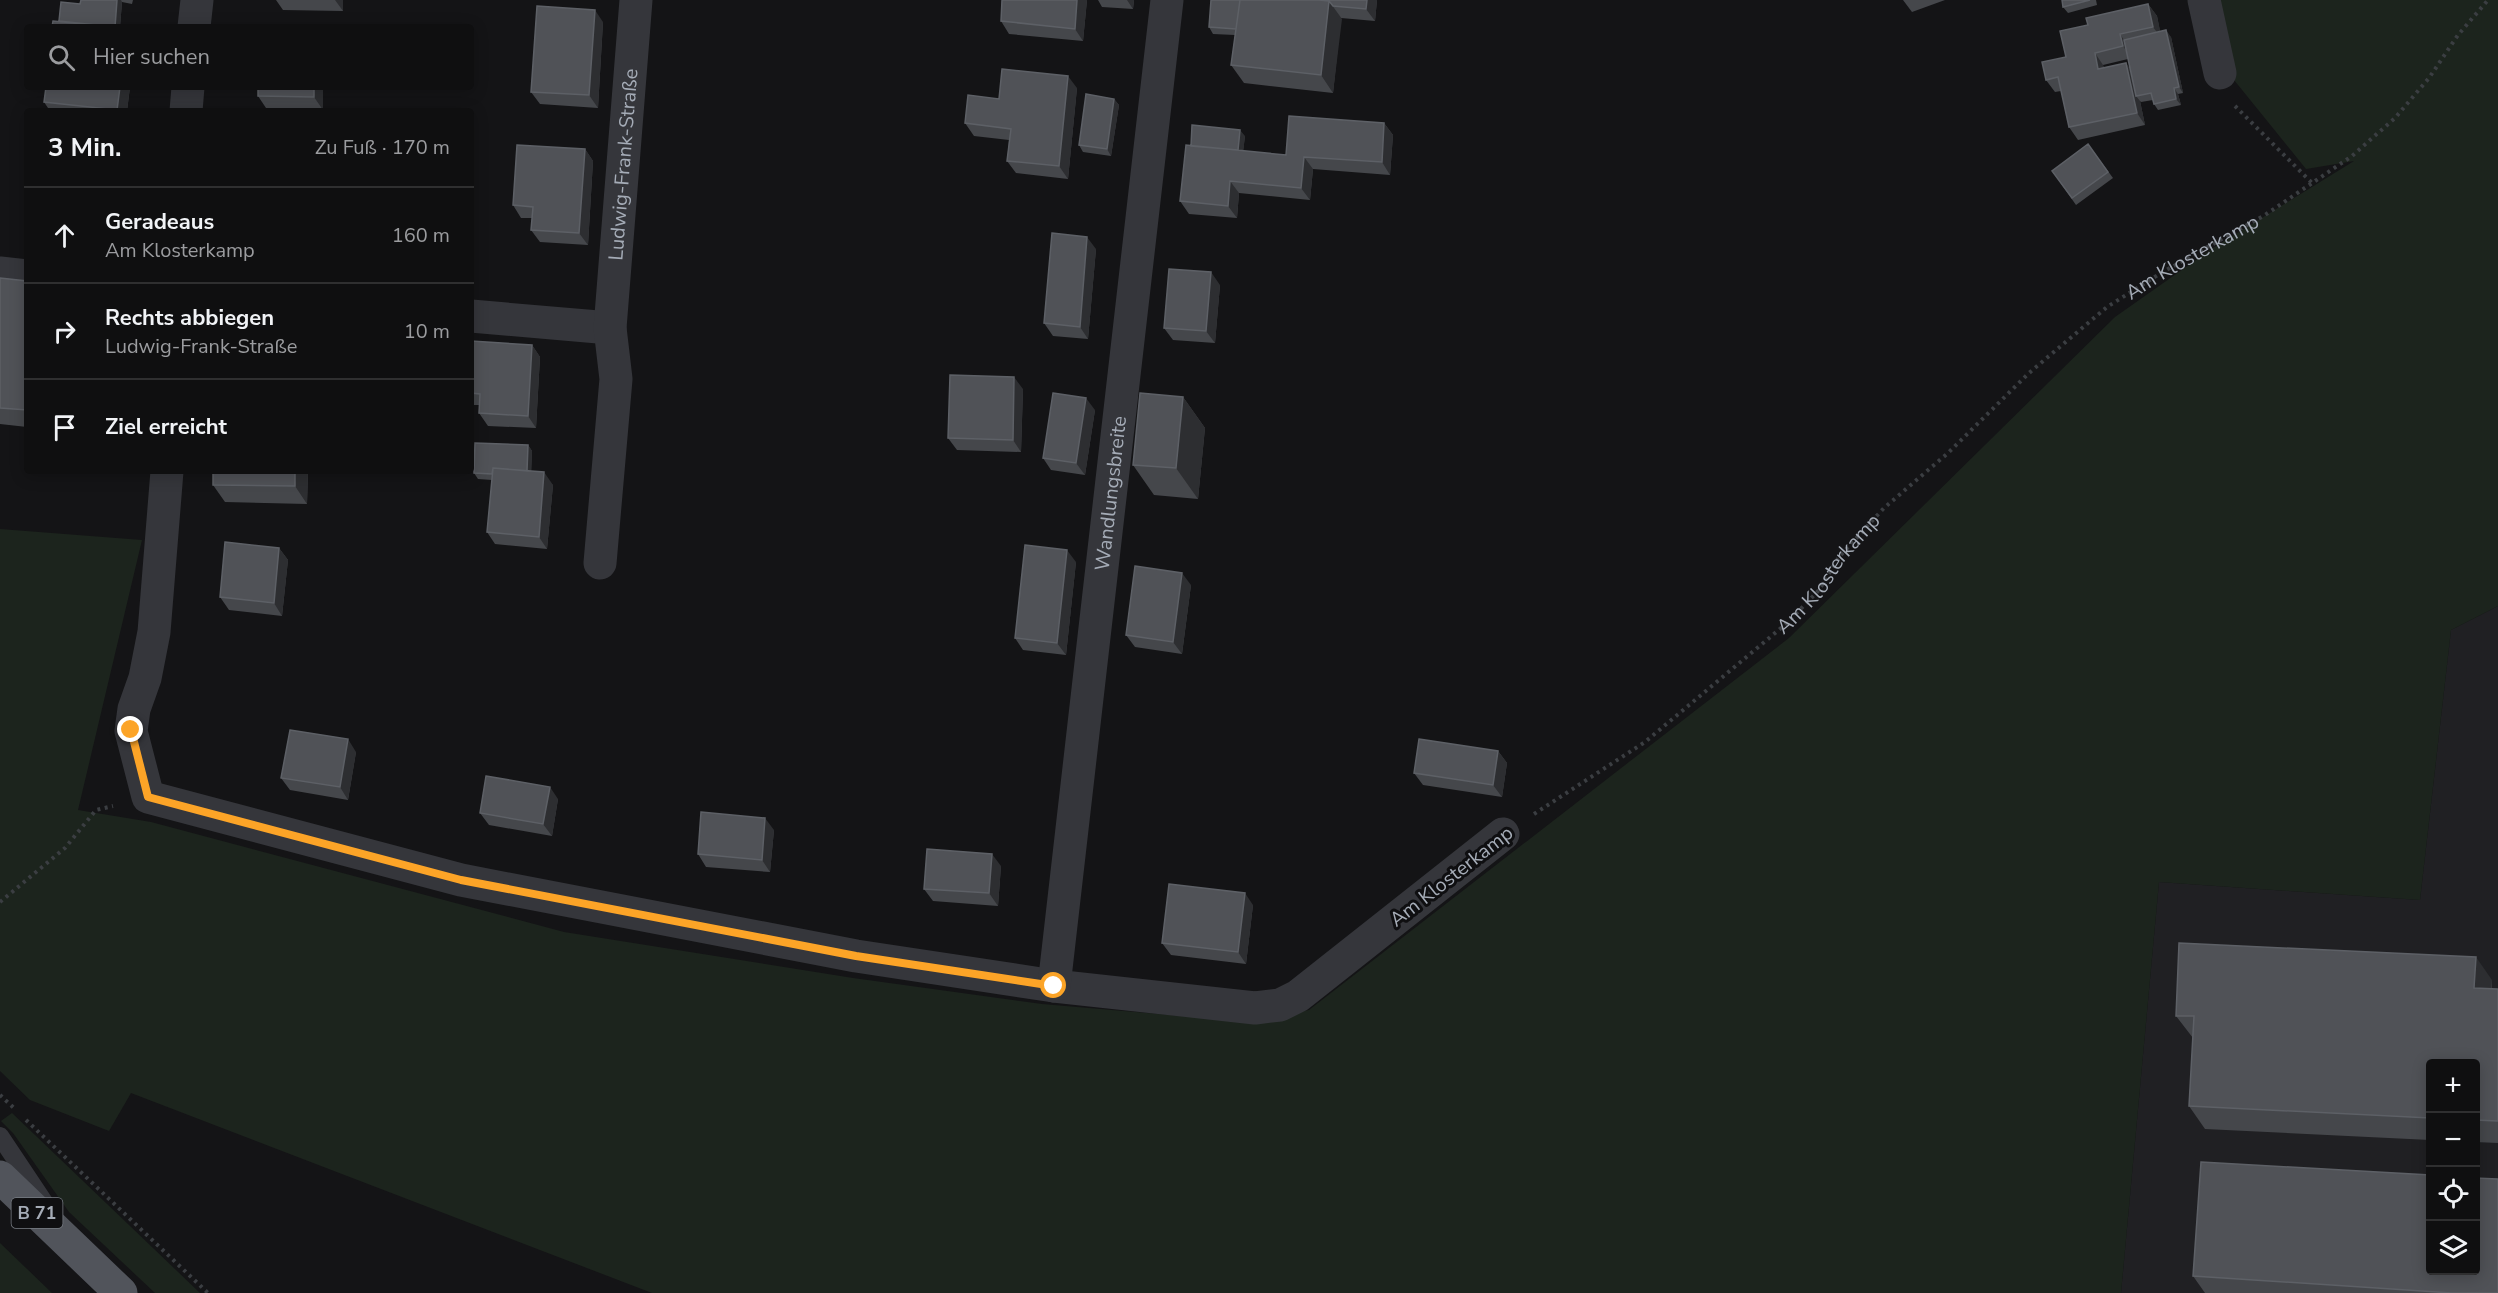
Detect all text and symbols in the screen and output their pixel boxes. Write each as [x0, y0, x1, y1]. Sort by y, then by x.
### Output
search box [24, 24, 474, 90]
icon: search [45, 41, 78, 74]
text: Hier suchen [93, 42, 210, 72]
street label: Ludwig-Frank-Straße [602, 68, 645, 262]
text: 3 Min. [48, 130, 121, 165]
text: Zu Fuß · 170 m [315, 134, 450, 161]
text: Geradeaus [105, 207, 214, 237]
street label: Am Klosterkamp [2120, 208, 2264, 306]
icon: ahead [48, 219, 81, 252]
text: 160 m [392, 222, 450, 249]
text: Am Klosterkamp [105, 237, 255, 264]
text: Rechts abbiegen [105, 303, 274, 333]
icon: right [48, 315, 81, 348]
text: 10 m [404, 318, 450, 345]
text: Ludwig-Frank-Straße [105, 333, 297, 360]
icon: arrive [48, 411, 81, 444]
text: Ziel erreicht [105, 412, 227, 442]
street label: Wandlungsbreite [1089, 414, 1133, 572]
street label: Am Klosterkamp [1771, 508, 1886, 640]
route end [117, 716, 143, 742]
street label: Am Klosterkamp [1384, 820, 1519, 933]
route start [1040, 972, 1066, 998]
map controls [2426, 1059, 2480, 1275]
button: + [2426, 1059, 2480, 1113]
button: − [2426, 1113, 2480, 1167]
button: locate [2426, 1167, 2480, 1221]
road number: B 71 [12, 1198, 63, 1228]
button: layers [2426, 1221, 2480, 1275]

